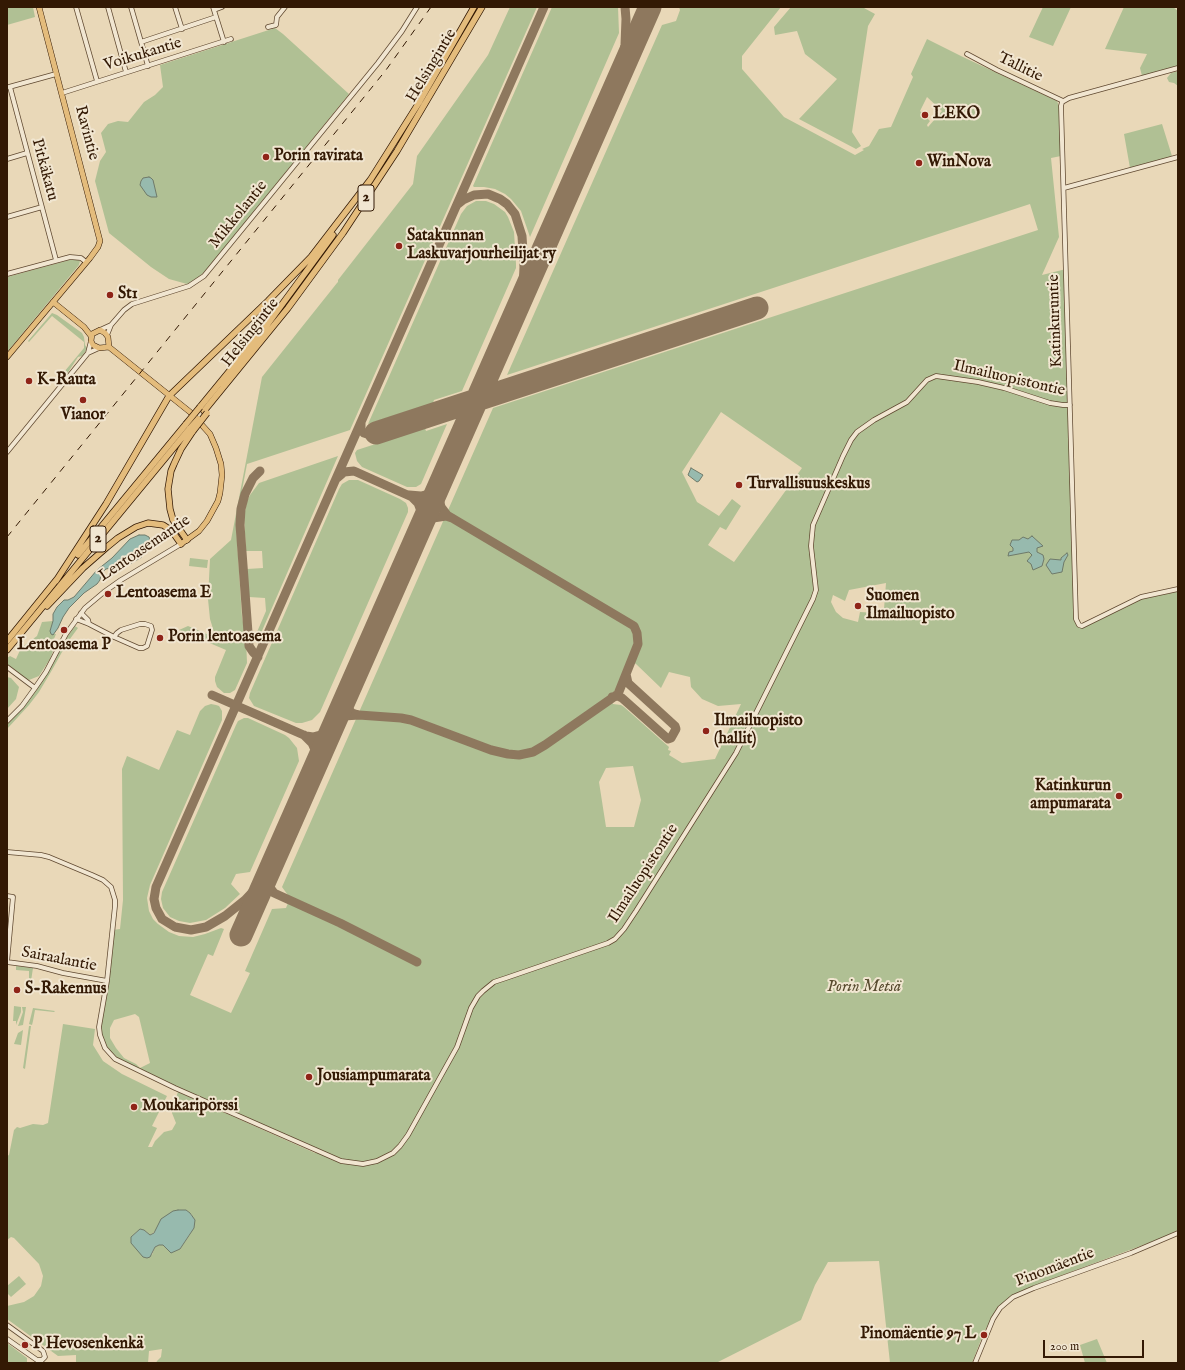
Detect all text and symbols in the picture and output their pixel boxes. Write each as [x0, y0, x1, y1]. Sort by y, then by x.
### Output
street label: Helsingintie [403, 26, 461, 106]
street label: Voikukantie [102, 34, 184, 76]
street label: Tallitie [994, 49, 1046, 87]
street label: Ravintie [70, 104, 102, 162]
place label: LEKO [933, 105, 980, 125]
marker: LEKO [920, 110, 930, 120]
street label: Pitkäkatu [26, 137, 62, 203]
place label: Porin ravirata [274, 147, 363, 167]
marker: Porin ravirata [261, 152, 271, 162]
place label: WinNova [927, 153, 991, 173]
marker: WinNova [914, 158, 924, 168]
street label: Mikkolantie [206, 177, 272, 253]
road number: 2 [358, 185, 374, 211]
place label: Satakunnan Laskuvarjourheilijat ry [407, 227, 556, 265]
marker: Satakunnan Laskuvarjourheilijat ry [394, 241, 404, 251]
street label: Katinkuruntie [1045, 274, 1067, 368]
place label: St1 [118, 285, 138, 305]
marker: St1 [105, 290, 115, 300]
street label: Helsingintie [218, 295, 284, 371]
street label: Ilmailuopistontie [951, 357, 1067, 401]
place label: K-Rauta [37, 371, 96, 391]
marker: K-Rauta [24, 376, 34, 386]
marker: Vianor [78, 395, 88, 405]
place label: Vianor [61, 406, 105, 426]
place label: Turvallisuuskeskus [747, 475, 870, 495]
marker: Turvallisuuskeskus [734, 480, 744, 490]
street label: Lentoasemantie [96, 511, 194, 587]
road number: 2 [90, 526, 106, 552]
place label: Lentoasema E [116, 584, 211, 604]
place label: Suomen Ilmailuopisto [866, 587, 955, 625]
marker: Lentoasema E [103, 589, 113, 599]
marker: Suomen Ilmailuopisto [853, 601, 863, 611]
marker: Lentoasema P [59, 625, 69, 635]
place label: Porin lentoasema [168, 628, 281, 648]
marker: Porin lentoasema [155, 633, 165, 643]
place label: Lentoasema P [17, 636, 111, 656]
place label: Ilmailuopisto (hallit) [714, 712, 803, 750]
marker: Ilmailuopisto (hallit) [701, 726, 711, 736]
place label: Katinkurun ampumarata [1030, 777, 1111, 815]
marker: Katinkurun ampumarata [1114, 791, 1124, 801]
street label: Ilmailuopistontie [605, 821, 683, 927]
street label: Sairaalantie [20, 943, 98, 977]
park label: Porin Metsä [827, 978, 901, 998]
place label: S-Rakennus [25, 980, 106, 1000]
marker: S-Rakennus [12, 985, 22, 995]
place label: Jousiampumarata [317, 1067, 430, 1087]
marker: Jousiampumarata [304, 1072, 314, 1082]
place label: Moukaripörssi [142, 1097, 238, 1117]
marker: Moukaripörssi [129, 1102, 139, 1112]
street label: Pinomäentie [1013, 1244, 1097, 1292]
place label: Pinomäentie 97 L [860, 1325, 976, 1345]
marker: Pinomäentie 97 L [979, 1330, 989, 1340]
scale bar [1045, 1332, 1146, 1358]
place label: P Hevosenkenkä [33, 1335, 143, 1355]
text: 200 m [1050, 1339, 1079, 1354]
marker: P Hevosenkenkä [20, 1340, 30, 1350]

